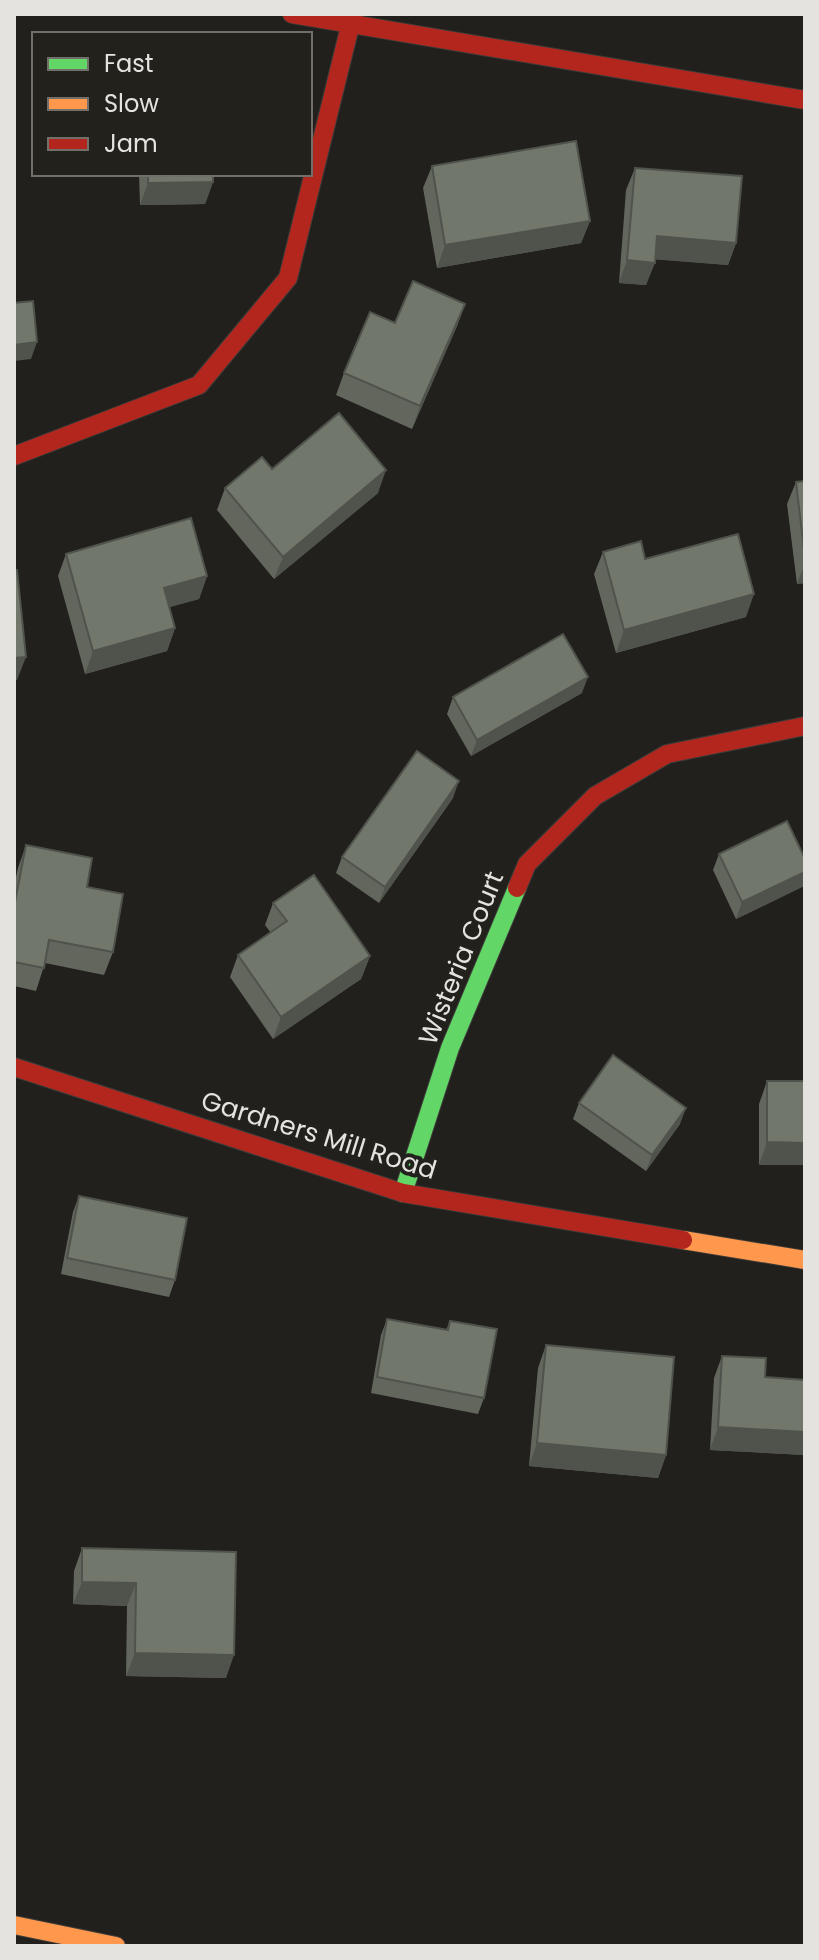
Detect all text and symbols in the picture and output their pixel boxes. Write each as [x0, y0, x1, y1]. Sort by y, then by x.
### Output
legend [32, 32, 312, 176]
text: Fast [104, 47, 154, 80]
text: Slow [104, 87, 159, 120]
text: Jam [104, 127, 158, 160]
street label: Wisteria Court [410, 866, 512, 1050]
street label: Gardners Mill Road [197, 1082, 441, 1188]

